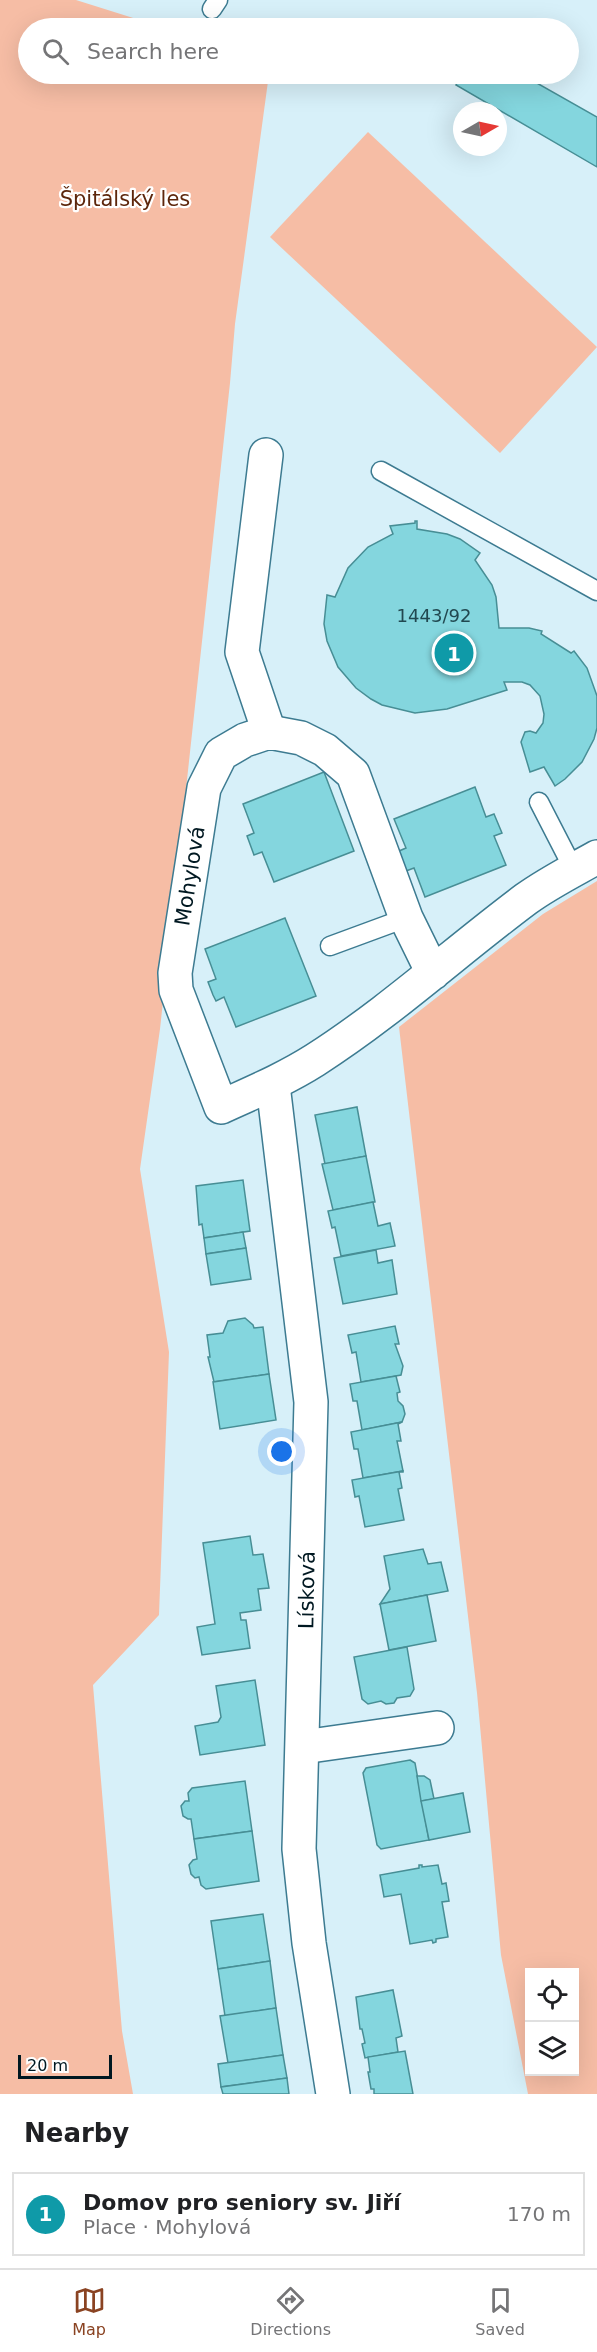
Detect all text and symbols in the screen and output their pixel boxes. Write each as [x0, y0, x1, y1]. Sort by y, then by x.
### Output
search box [18, 18, 579, 84]
icon: search [39, 35, 72, 68]
text: Search here [87, 39, 219, 64]
north arrow [453, 102, 507, 156]
park label: Špitálský les [60, 186, 190, 211]
house number: 1443/92 [397, 605, 471, 626]
pin: 1 [434, 630, 474, 676]
street label: Mohylová [170, 824, 210, 928]
your location [267, 1437, 296, 1466]
street label: Lísková [294, 1551, 320, 1629]
map controls [525, 1968, 579, 2076]
button: locate [525, 1968, 579, 2022]
button: layers [525, 2022, 579, 2076]
scale bar [18, 2052, 112, 2080]
text: 20 m [27, 2056, 68, 2075]
text: Nearby [24, 2118, 129, 2148]
text: Domov pro seniory sv. Jiří [83, 2190, 401, 2215]
text: 1 [39, 2202, 52, 2226]
text: 170 m [507, 2202, 571, 2226]
text: Place · Mohylová [83, 2215, 251, 2239]
tab: Map [72, 2284, 106, 2339]
tab: Directions [250, 2284, 331, 2339]
tab: Saved [475, 2284, 525, 2339]

